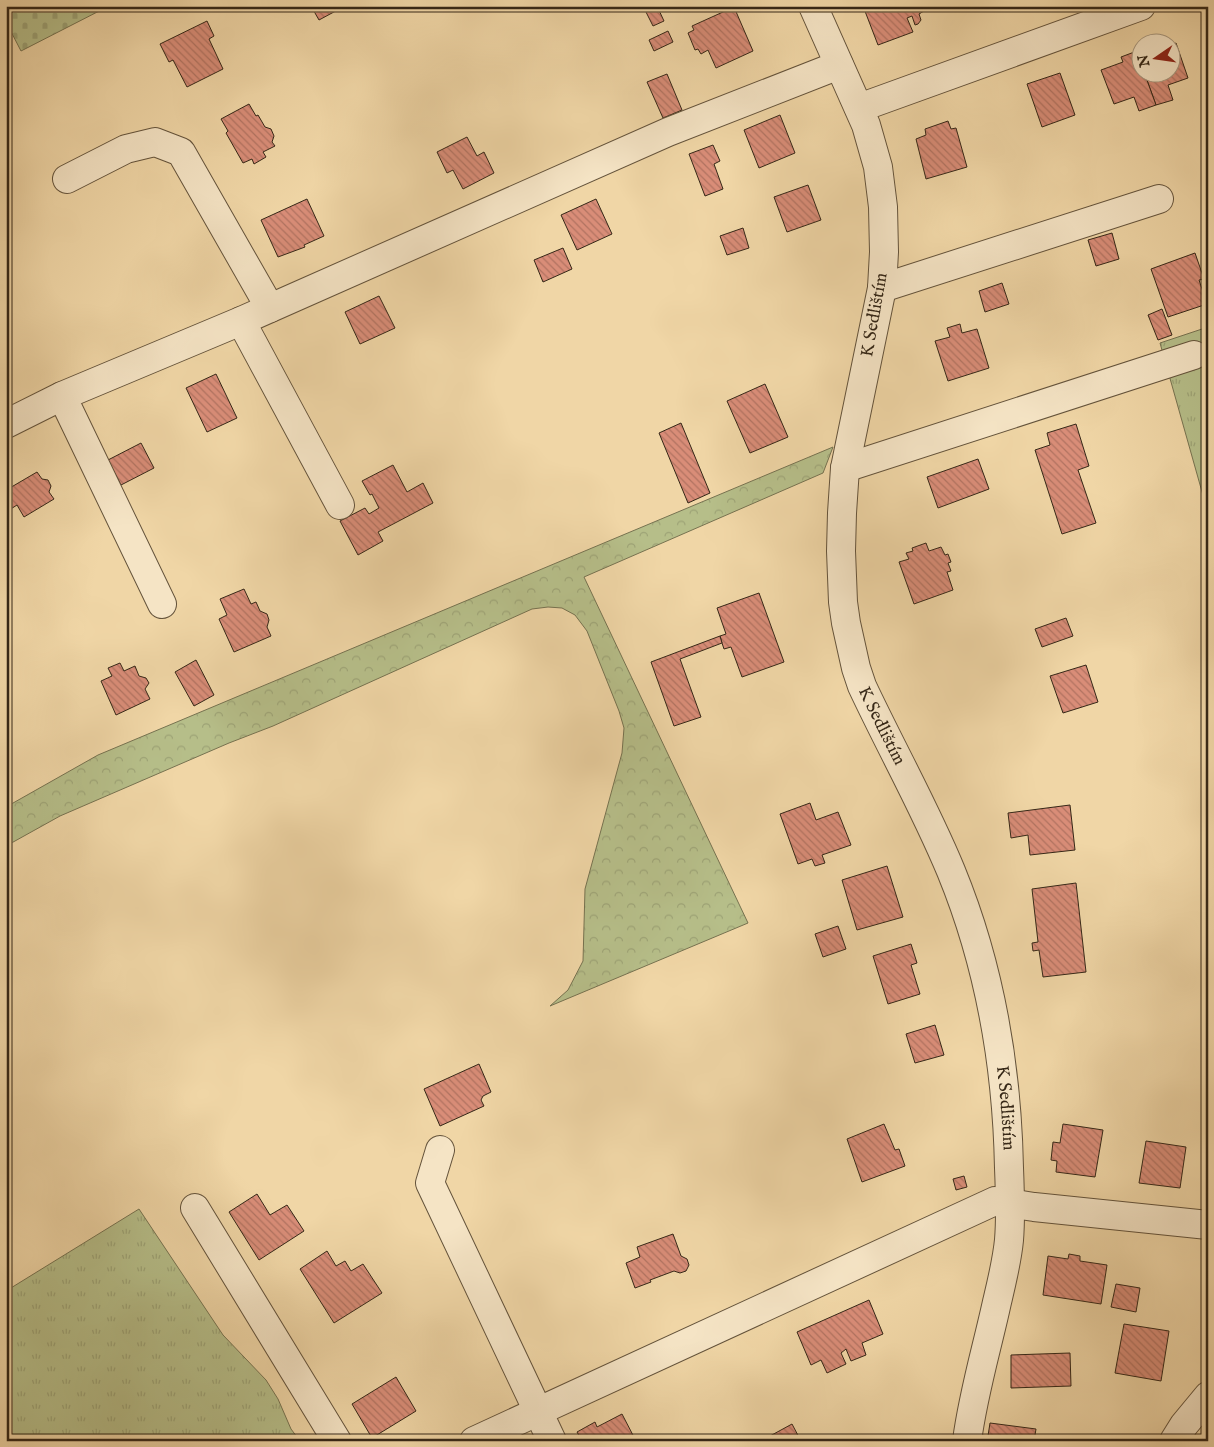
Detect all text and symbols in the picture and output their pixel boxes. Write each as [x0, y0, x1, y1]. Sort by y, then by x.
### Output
north arrow [1132, 32, 1182, 82]
text: N [1134, 53, 1155, 70]
street label: K Sedlištím [856, 271, 894, 359]
street label: K Sedlištím [852, 683, 911, 769]
street label: K Sedlištím [990, 1064, 1020, 1151]

